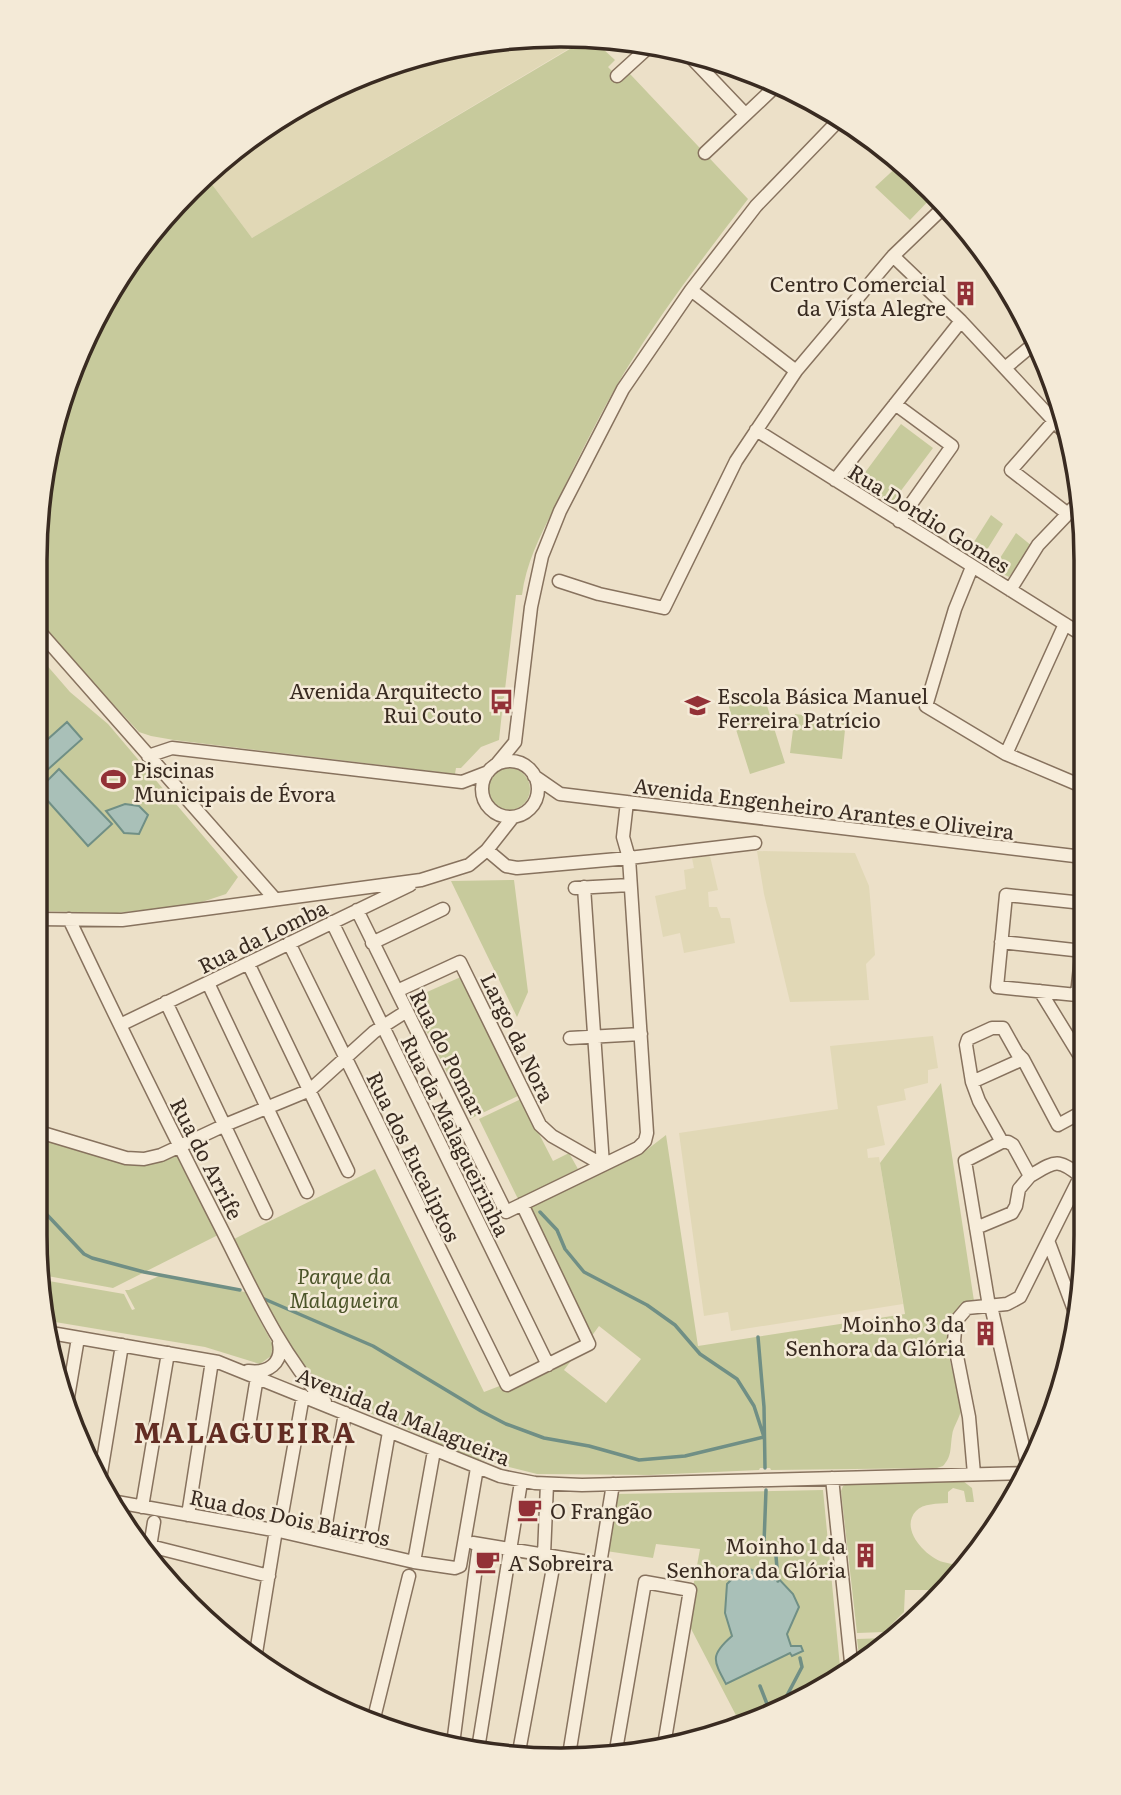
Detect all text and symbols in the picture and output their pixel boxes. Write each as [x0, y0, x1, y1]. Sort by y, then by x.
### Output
place label: Centro Comercial da Vista Alegre [770, 267, 946, 322]
building icon: Centro Comercial da Vista Alegre [952, 280, 980, 308]
street label: Rua Dordio Gomes [843, 455, 1017, 579]
place label: Avenida Arquitecto Rui Couto [289, 674, 482, 729]
place label: Escola Básica Manuel Ferreira Patrício [717, 679, 928, 734]
bus stop icon: Avenida Arquitecto Rui Couto [488, 687, 516, 715]
school or university icon: Escola Básica Manuel Ferreira Patrício [683, 692, 711, 720]
place label: Piscinas Municipais de Évora [133, 753, 336, 808]
sports icon: Piscinas Municipais de Évora [99, 766, 127, 794]
street label: Avenida Engenheiro Arantes e Oliveira [632, 768, 1017, 846]
street label: Rua da Lomba [192, 890, 333, 980]
street label: Largo da Nora [474, 967, 564, 1108]
street label: Rua do Pomar [404, 983, 494, 1121]
street label: Rua da Malagueirinha [395, 1029, 520, 1242]
street label: Rua dos Eucaliptos [360, 1066, 470, 1246]
street label: Rua do Arrife [164, 1092, 252, 1224]
park label: Parque da Malagueira [289, 1259, 399, 1314]
place label: Moinho 3 da Senhora da Glória [785, 1307, 966, 1362]
building icon: Moinho 3 da Senhora da Glória [971, 1320, 999, 1348]
street label: Avenida da Malagueira [292, 1358, 516, 1472]
district label: MALAGUEIRA [133, 1410, 357, 1452]
street label: Rua dos Dois Bairros [187, 1480, 393, 1552]
place label: O Frangão [550, 1494, 653, 1525]
cafe icon: O Frangão [516, 1495, 544, 1523]
place label: Moinho 1 da Senhora da Glória [666, 1529, 847, 1584]
building icon: Moinho 1 da Senhora da Glória [852, 1542, 880, 1570]
place label: A Sobreira [508, 1546, 614, 1577]
cafe icon: A Sobreira [474, 1547, 502, 1575]

